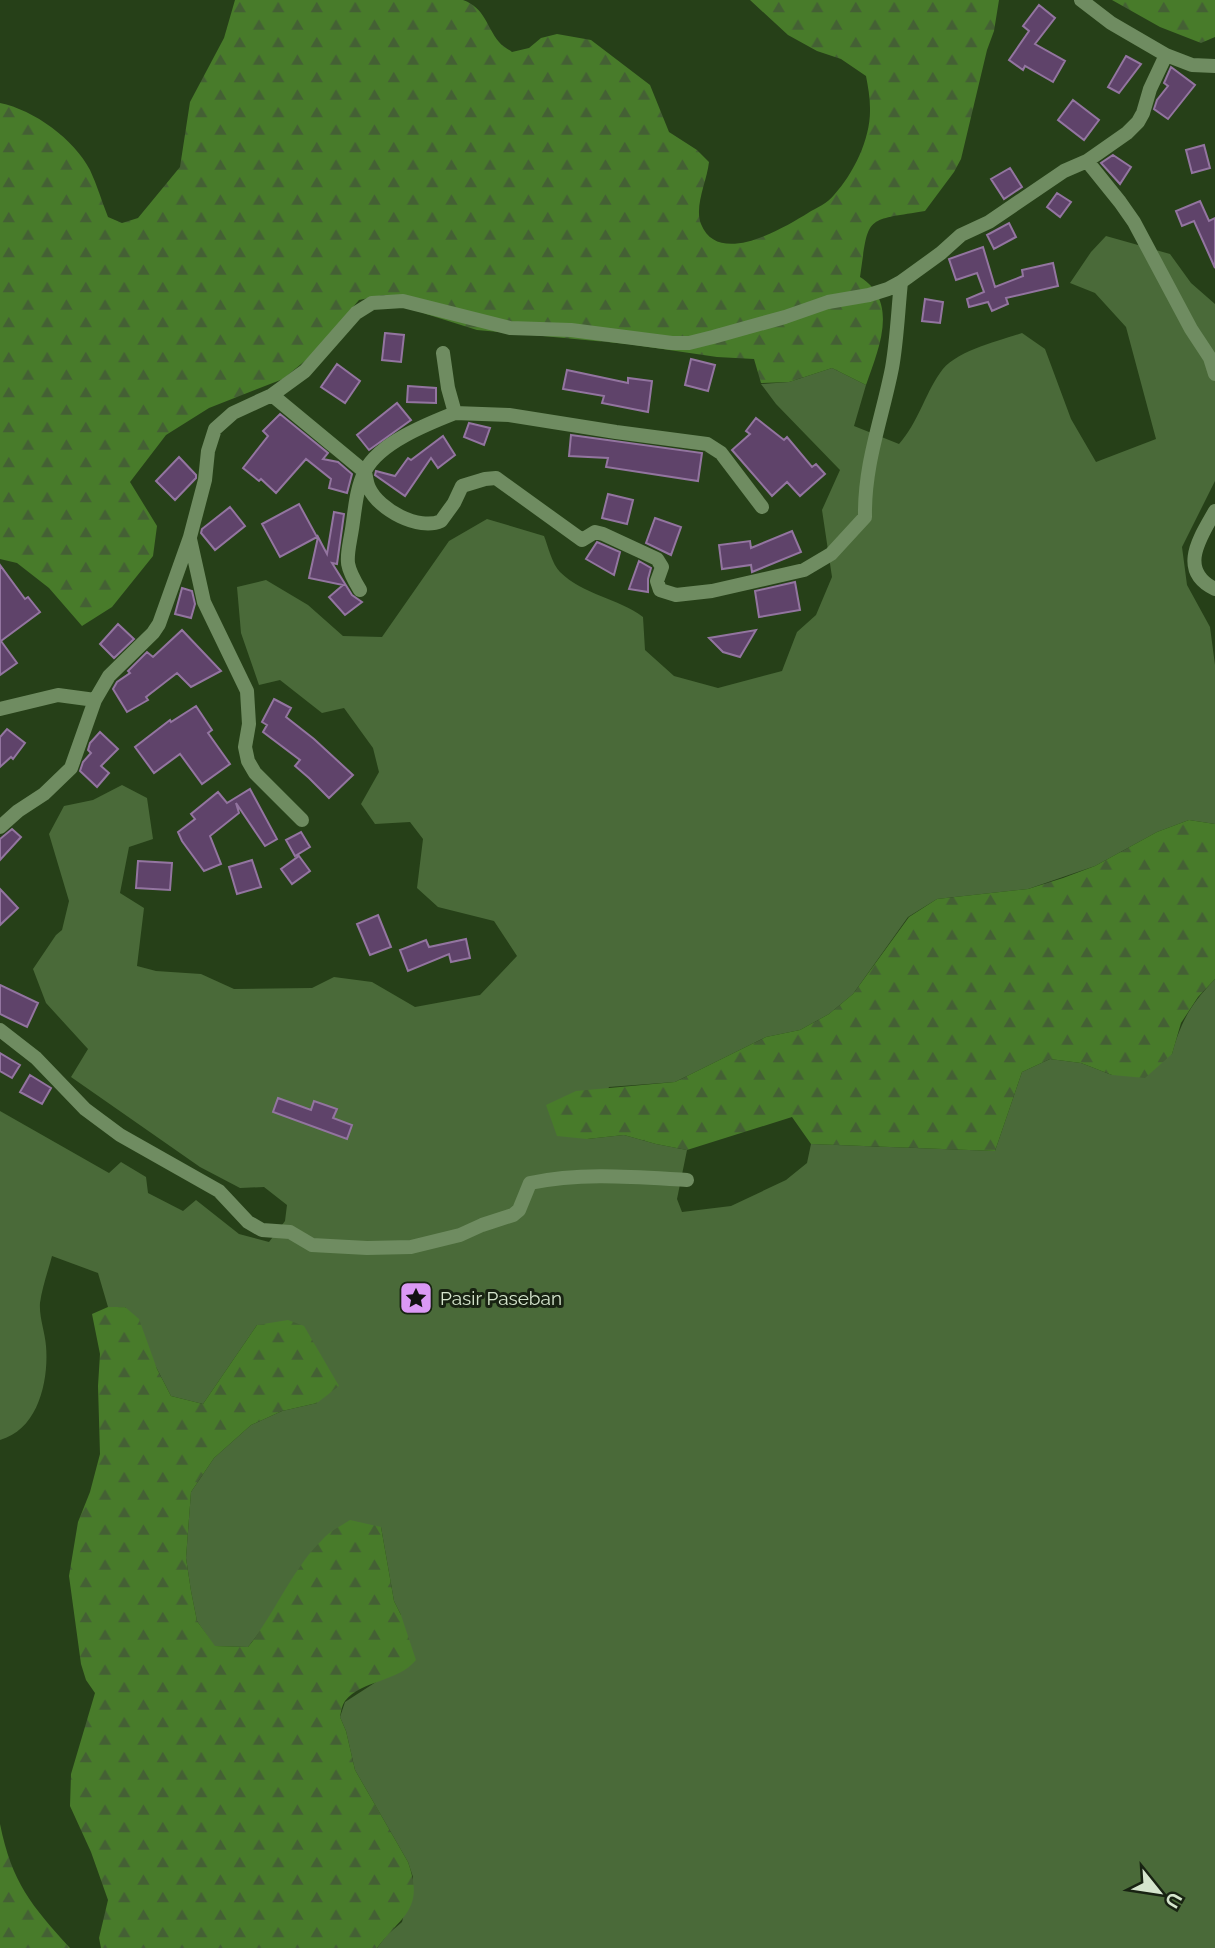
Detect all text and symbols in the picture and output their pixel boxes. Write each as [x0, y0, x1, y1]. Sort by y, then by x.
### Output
place icon: Pasir Paseban [397, 1279, 435, 1317]
place label: Pasir Paseban [440, 1287, 562, 1309]
north arrow [1124, 1857, 1194, 1927]
text: U [1161, 1889, 1187, 1912]

